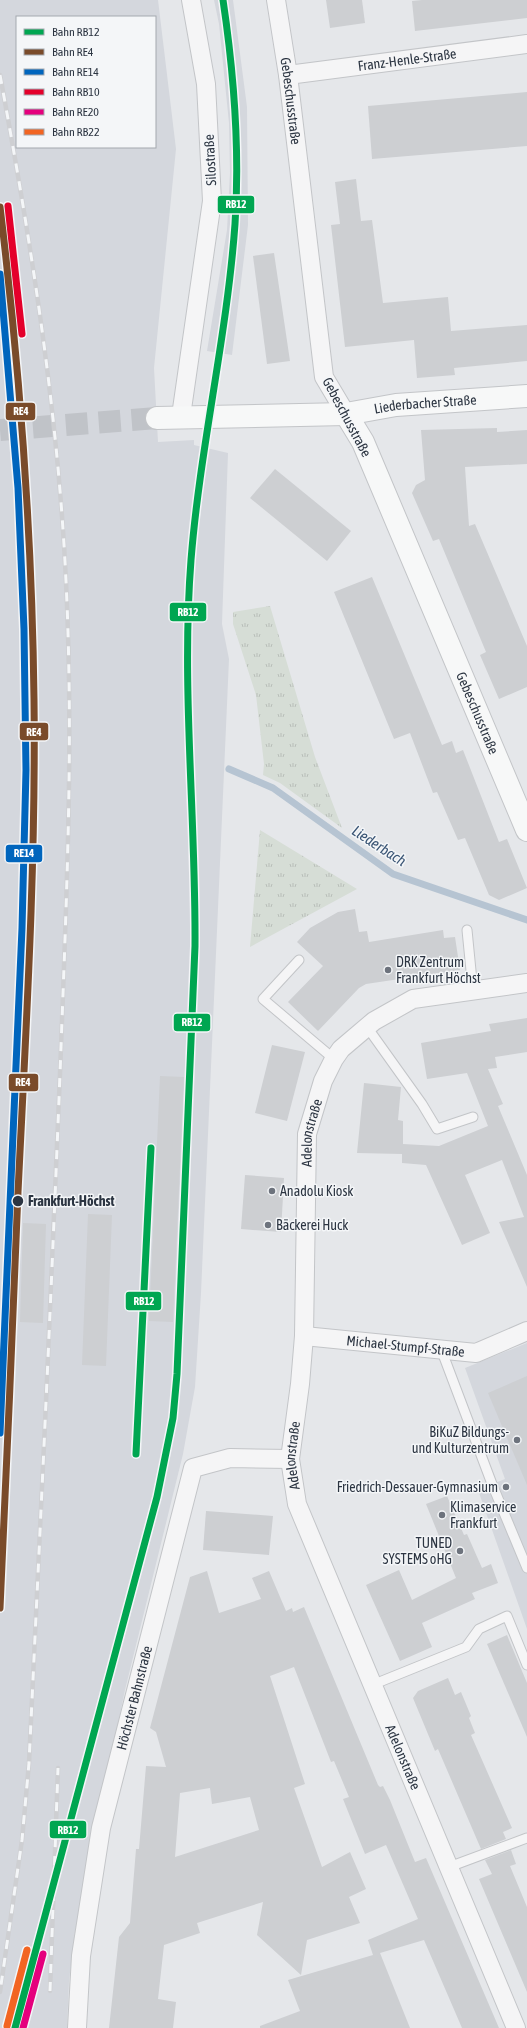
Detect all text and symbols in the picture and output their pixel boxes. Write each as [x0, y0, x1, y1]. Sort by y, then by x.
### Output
legend [16, 16, 156, 148]
text: Bahn RB12 [52, 25, 100, 39]
text: Bahn RE4 [52, 45, 94, 59]
street label: Franz-Henle-Straße [357, 45, 457, 74]
street label: Gebeschusstraße [277, 56, 304, 145]
text: Bahn RE14 [52, 65, 99, 79]
text: Bahn RB10 [52, 85, 100, 99]
text: Bahn RE20 [52, 105, 99, 119]
text: Bahn RB22 [52, 125, 100, 139]
street label: Silostraße [201, 134, 219, 186]
line badge: RB12 [217, 195, 255, 214]
text: RB12 [225, 198, 247, 210]
street label: Gebeschusstraße [319, 375, 375, 459]
street label: Liederbacher Straße [373, 391, 477, 417]
line badge: RE4 [5, 402, 36, 421]
text: RE4 [13, 405, 29, 417]
line badge: RB12 [169, 602, 207, 622]
text: RB12 [177, 606, 199, 618]
street label: Gebeschusstraße [453, 669, 502, 757]
line badge: RE4 [19, 722, 49, 741]
text: RE4 [26, 726, 42, 738]
water label: Liederbach [349, 822, 409, 869]
line badge: RE14 [5, 844, 43, 863]
text: RE14 [14, 847, 34, 859]
place label: DRK Zentrum Frankfurt Höchst [396, 954, 481, 986]
marker: DRK Zentrum Frankfurt Höchst [383, 965, 393, 975]
line badge: RB12 [173, 1013, 211, 1032]
text: RB12 [181, 1016, 203, 1028]
line badge: RE4 [8, 1073, 39, 1092]
text: RE4 [15, 1076, 31, 1088]
street label: Adelonstraße [299, 1097, 325, 1167]
place label: Anadolu Kiosk [280, 1183, 354, 1199]
marker: Anadolu Kiosk [267, 1186, 277, 1196]
place label: Frankfurt-Höchst [28, 1193, 114, 1209]
marker: Frankfurt-Höchst [11, 1194, 25, 1208]
place label: Bäckerei Huck [276, 1217, 348, 1233]
marker: Bäckerei Huck [263, 1220, 273, 1230]
line badge: RB12 [125, 1291, 162, 1311]
text: RB12 [133, 1295, 155, 1307]
street label: Michael-Stumpf-Straße [346, 1332, 465, 1360]
street label: Adelonstraße [282, 1420, 303, 1491]
place label: BiKuZ Bildungs- und Kulturzentrum [412, 1424, 509, 1456]
marker: BiKuZ Bildungs- und Kulturzentrum [512, 1435, 522, 1445]
place label: Friedrich-Dessauer-Gymnasium [337, 1479, 498, 1495]
marker: Friedrich-Dessauer-Gymnasium [501, 1482, 511, 1492]
place label: Klimaservice Frankfurt [450, 1499, 516, 1531]
marker: Klimaservice Frankfurt [437, 1510, 447, 1520]
place label: TUNED SYSTEMS oHG [383, 1535, 452, 1567]
marker: TUNED SYSTEMS oHG [455, 1546, 465, 1556]
street label: Höchster Bahnstraße [113, 1644, 155, 1752]
street label: Adelonstraße [382, 1722, 424, 1792]
line badge: RB12 [49, 1820, 87, 1839]
text: RB12 [57, 1824, 79, 1836]

